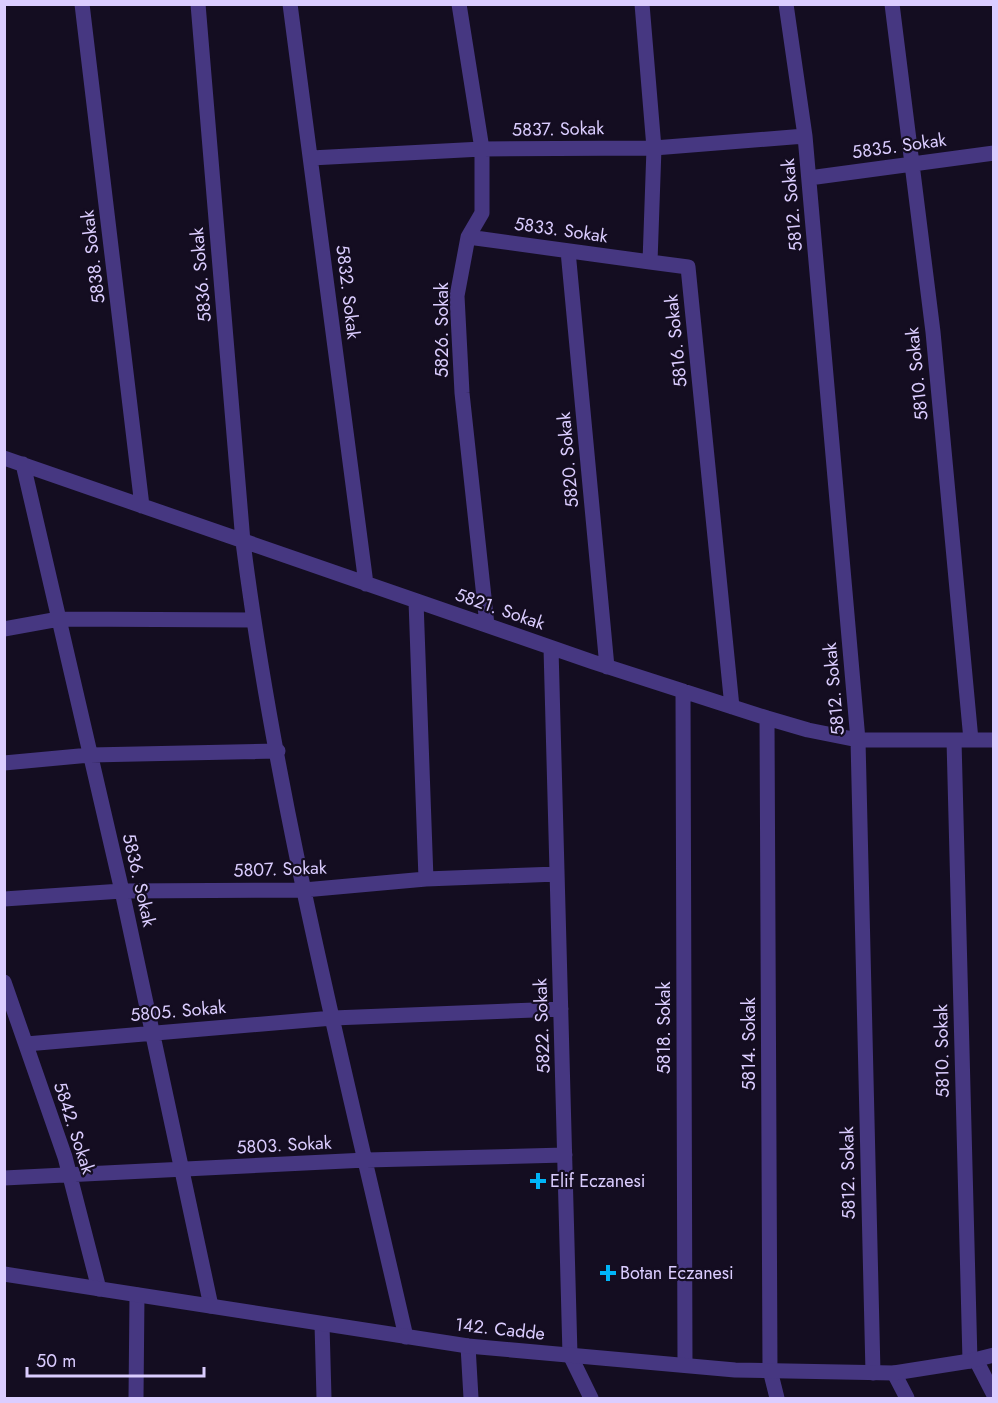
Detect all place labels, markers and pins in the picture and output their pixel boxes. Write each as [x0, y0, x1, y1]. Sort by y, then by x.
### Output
place label: Elif Eczanesi [550, 1168, 645, 1194]
marker: Elif Eczanesi [531, 1174, 545, 1188]
place label: Botan Eczanesi [620, 1260, 734, 1286]
marker: Botan Eczanesi [601, 1266, 615, 1280]

